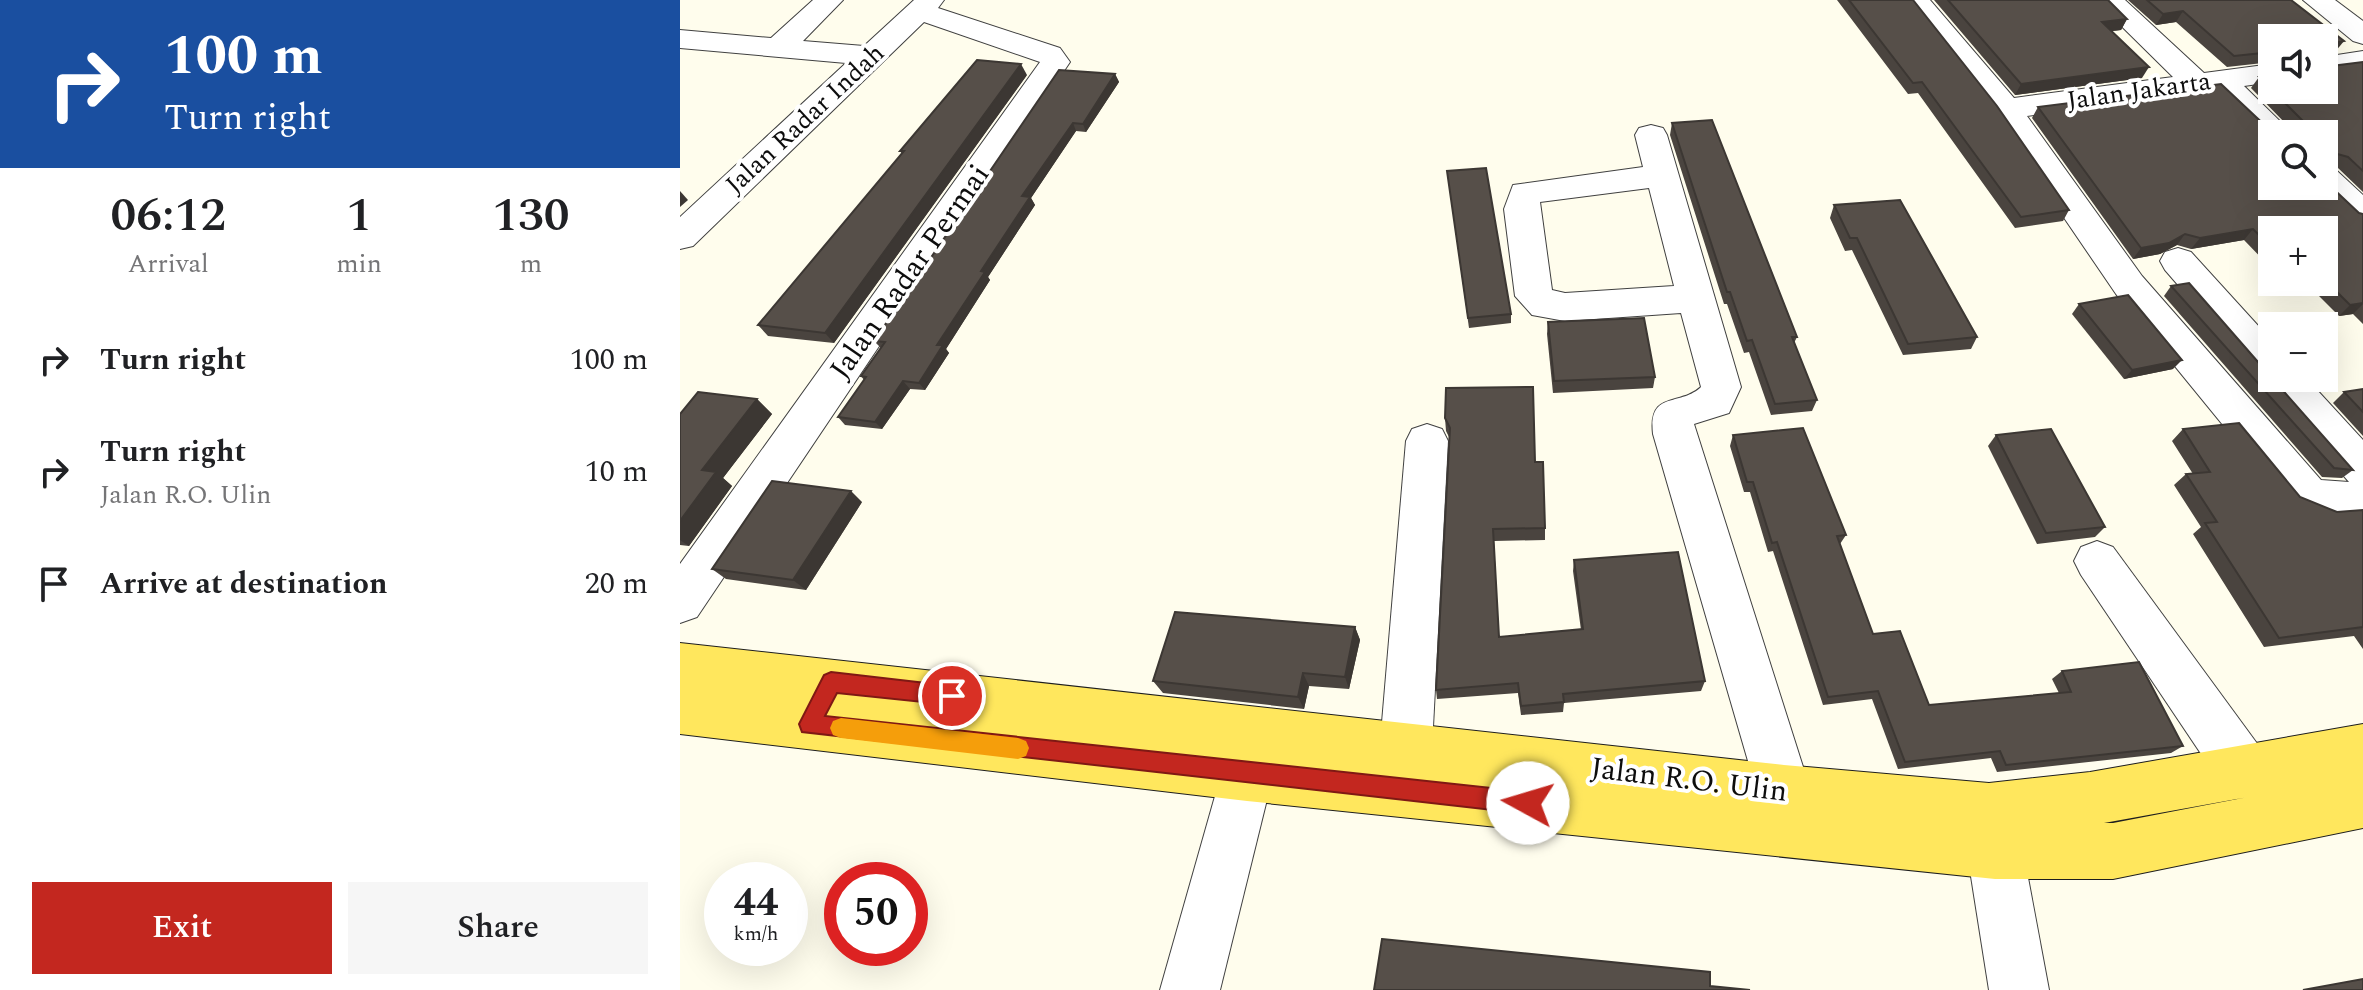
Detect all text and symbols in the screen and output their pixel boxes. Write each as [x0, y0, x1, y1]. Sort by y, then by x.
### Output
text: 100 m [164, 14, 323, 99]
map controls [2258, 24, 2338, 392]
button: sound [2258, 24, 2338, 104]
icon: right [32, 32, 136, 136]
street label: Jalan Radar Indah [716, 34, 894, 204]
street label: Jalan Jakarta [2064, 61, 2214, 121]
text: Turn right [164, 91, 331, 146]
button: search [2258, 120, 2338, 200]
street label: Jalan Radar Permai [818, 155, 1002, 389]
text: 06:12 [110, 179, 226, 252]
text: 1 [346, 179, 372, 252]
text: 130 [492, 179, 570, 252]
button: + [2258, 216, 2338, 296]
text: Arrival [128, 244, 209, 284]
text: min [336, 244, 382, 284]
text: m [520, 244, 542, 284]
button: − [2258, 312, 2338, 392]
text: Turn right [100, 337, 246, 383]
text: 100 m [570, 337, 648, 383]
icon: right [32, 338, 76, 382]
text: Turn right [100, 429, 246, 475]
text: 10 m [585, 449, 648, 495]
icon: right [32, 450, 76, 494]
text: Jalan R.O. Ulin [100, 475, 271, 515]
text: Arrive at destination [100, 561, 387, 607]
text: 20 m [585, 561, 648, 607]
icon: arrive [32, 562, 76, 606]
pin [918, 662, 986, 730]
icon: arrive [930, 674, 974, 718]
street label: Jalan R.O. Ulin [1588, 745, 1790, 815]
position arrow [1486, 761, 1570, 845]
speed limit sign: 50 [824, 862, 928, 966]
text: 44 [734, 873, 778, 934]
button: Exit [32, 882, 332, 974]
button: Share [348, 882, 648, 974]
text: km/h [734, 919, 779, 949]

